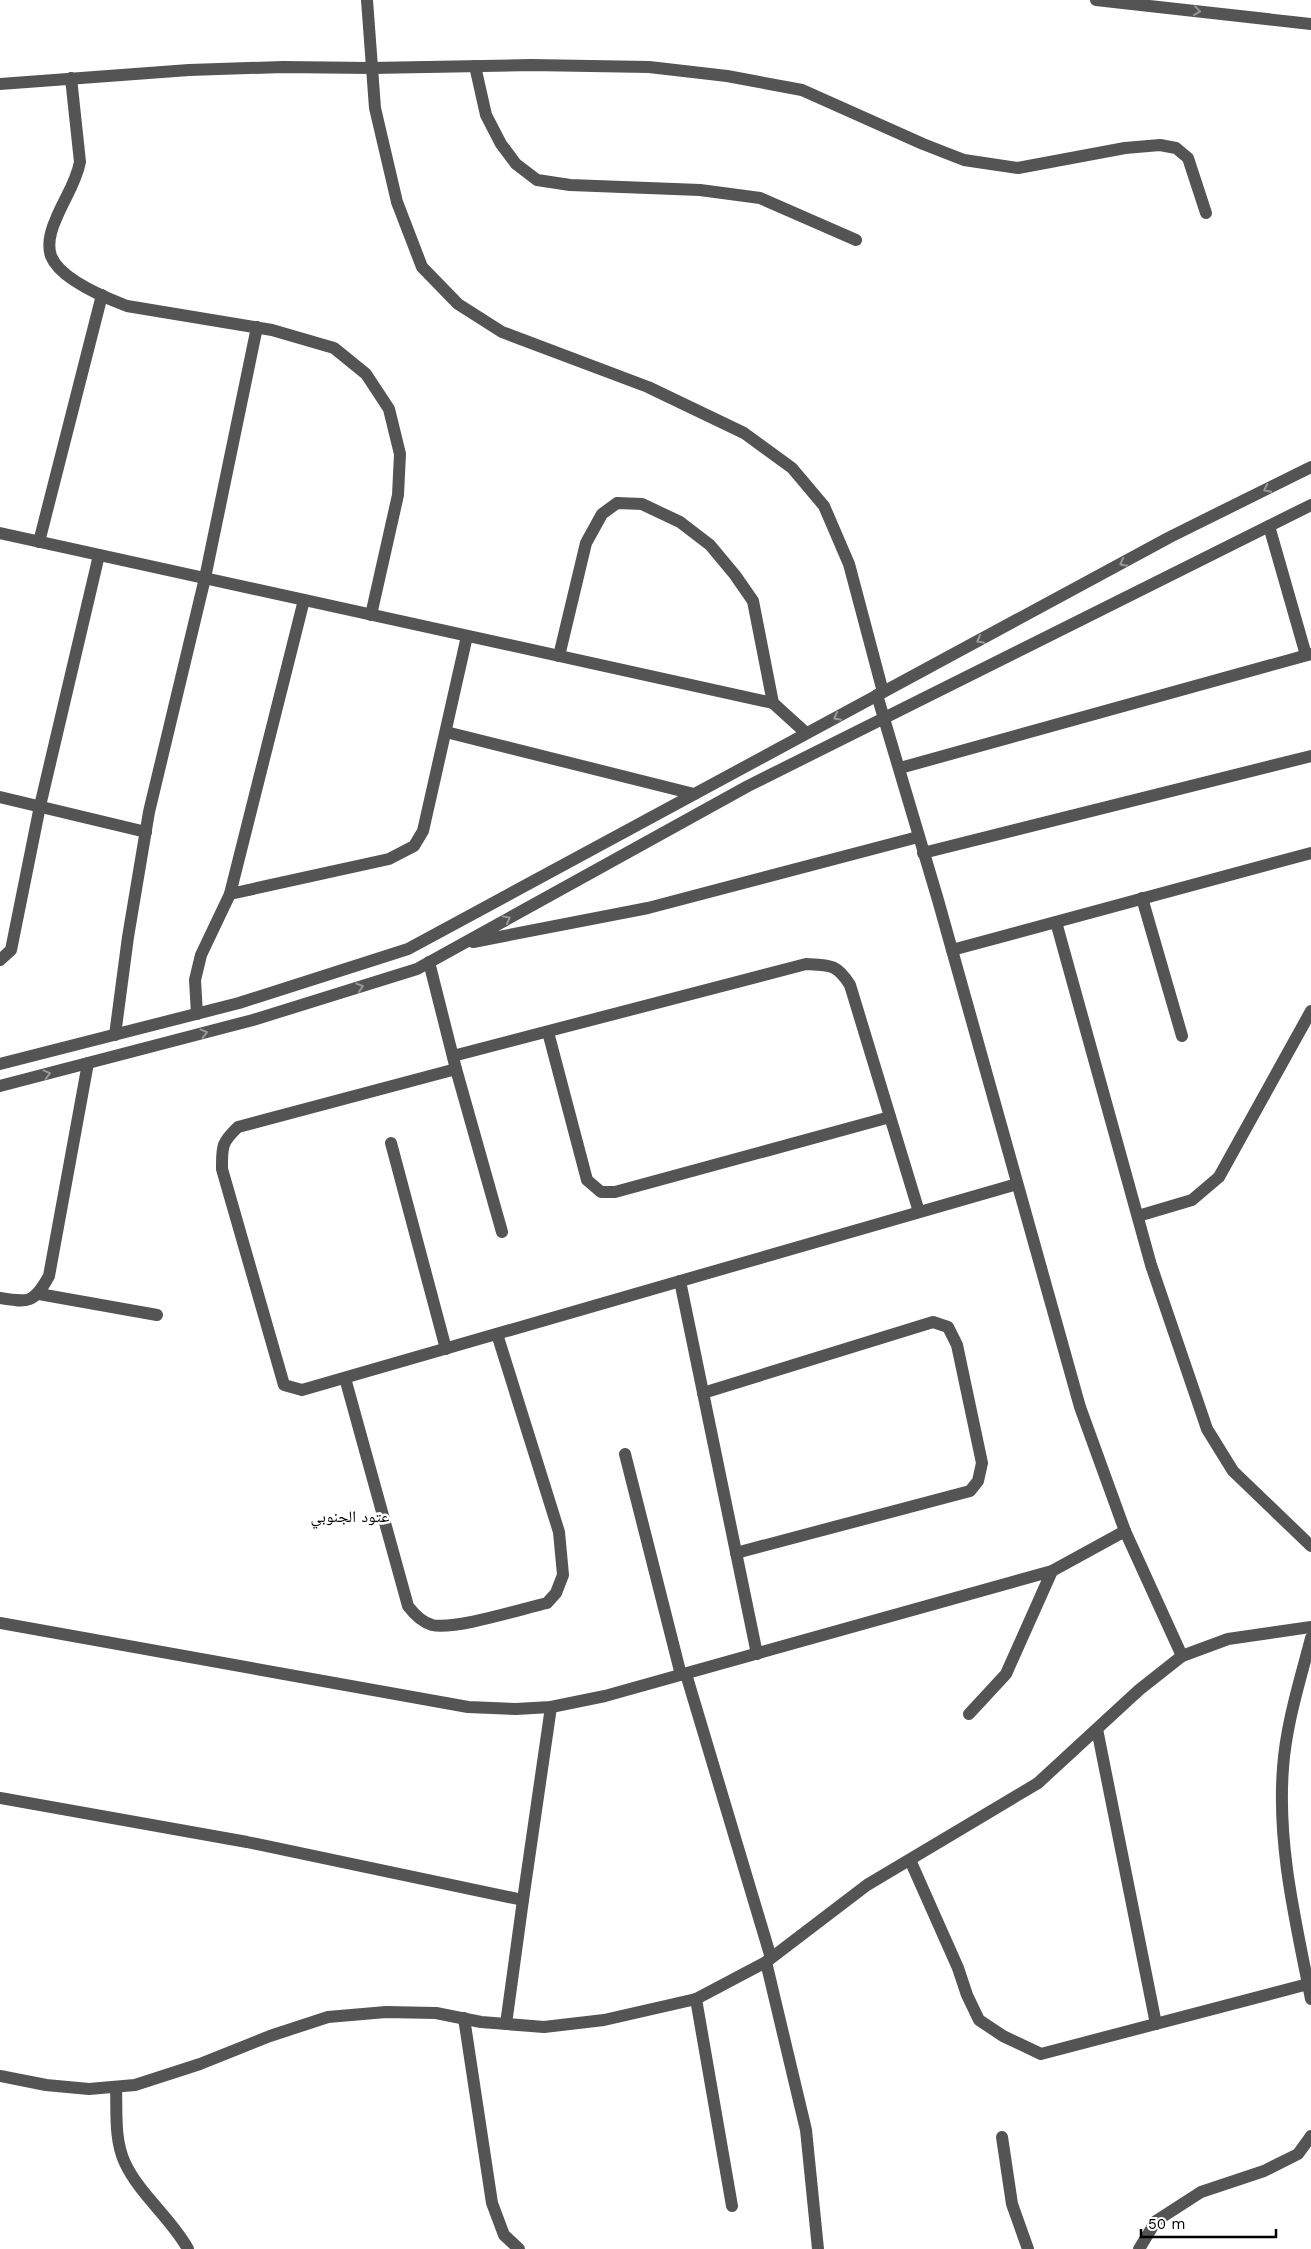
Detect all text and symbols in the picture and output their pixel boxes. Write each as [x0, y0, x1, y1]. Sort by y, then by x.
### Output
one-way arrow [1193, 5, 1201, 16]
one-way arrow [1263, 483, 1272, 493]
one-way arrow [1119, 557, 1128, 567]
one-way arrow [976, 634, 985, 644]
one-way arrow [833, 711, 842, 721]
one-way arrow [502, 915, 511, 925]
one-way arrow [356, 982, 364, 992]
one-way arrow [200, 1028, 208, 1038]
one-way arrow [43, 1069, 51, 1079]
district label: عتود الجنوبي [311, 1507, 389, 1529]
scale bar [1141, 2206, 1276, 2238]
text: 50 m [1148, 2215, 1185, 2233]

